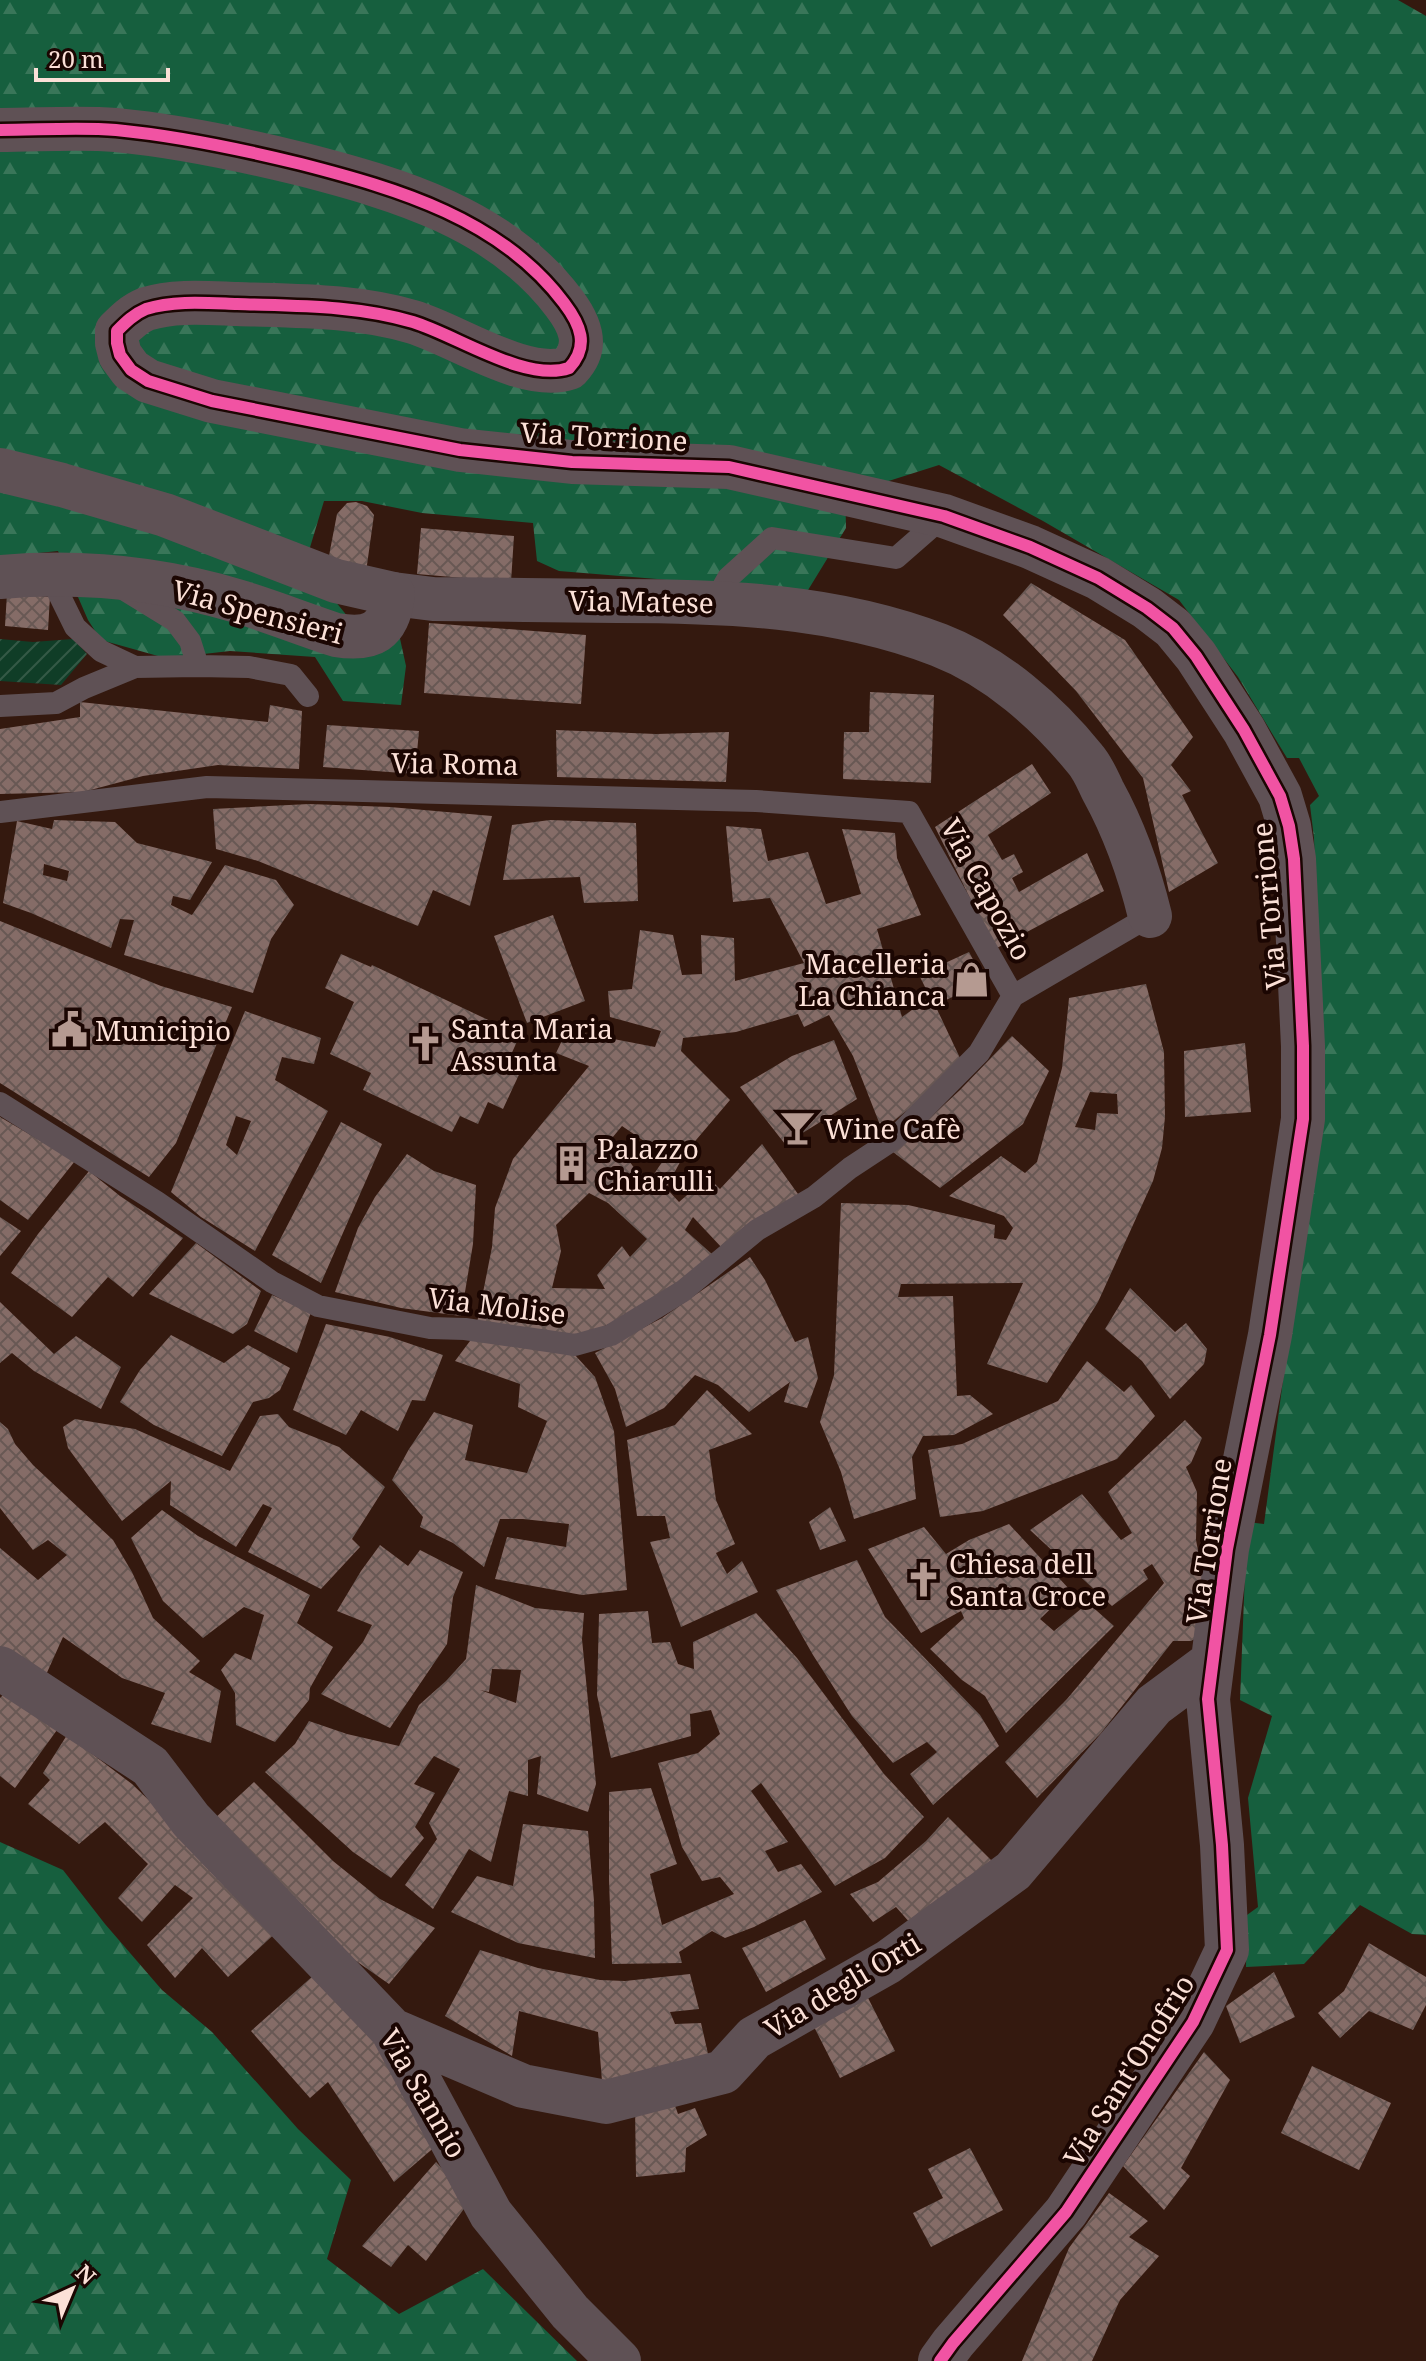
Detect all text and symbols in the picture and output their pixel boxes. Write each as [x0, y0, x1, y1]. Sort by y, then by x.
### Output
scale bar [36, 32, 168, 82]
text: 20 m [48, 42, 104, 75]
street label: Via Torrione [519, 413, 689, 459]
street label: Via Spensieri [169, 570, 348, 652]
street label: Via Matese [568, 581, 714, 621]
street label: Via Roma [391, 743, 519, 783]
street label: Via Capozio [932, 811, 1042, 967]
street label: Via Torrione [1242, 821, 1294, 991]
place label: Macelleria La Chianca [798, 944, 946, 1014]
shop icon: Macelleria La Chianca [953, 960, 991, 998]
place label: Santa Maria Assunta [451, 1009, 613, 1079]
public building icon: Municipio [50, 1011, 88, 1049]
place label: Municipio [95, 1011, 231, 1049]
church icon: Santa Maria Assunta [406, 1025, 444, 1063]
bar icon: Wine Cafè [779, 1109, 817, 1147]
place label: Wine Cafè [824, 1109, 961, 1147]
place label: Palazzo Chiarulli [597, 1129, 714, 1199]
building icon: Palazzo Chiarulli [552, 1145, 590, 1183]
street label: Via Molise [426, 1278, 568, 1332]
street label: Via Torrione [1176, 1455, 1240, 1627]
place label: Chiesa dell Santa Croce [949, 1544, 1106, 1614]
church icon: Chiesa dell Santa Croce [904, 1560, 942, 1598]
street label: Via degli Orti [757, 1923, 927, 2047]
street label: Via Sant'Onofrio [1054, 1967, 1202, 2173]
street label: Via Sannio [372, 2022, 476, 2164]
north arrow [32, 2249, 112, 2329]
text: N [70, 2257, 103, 2291]

